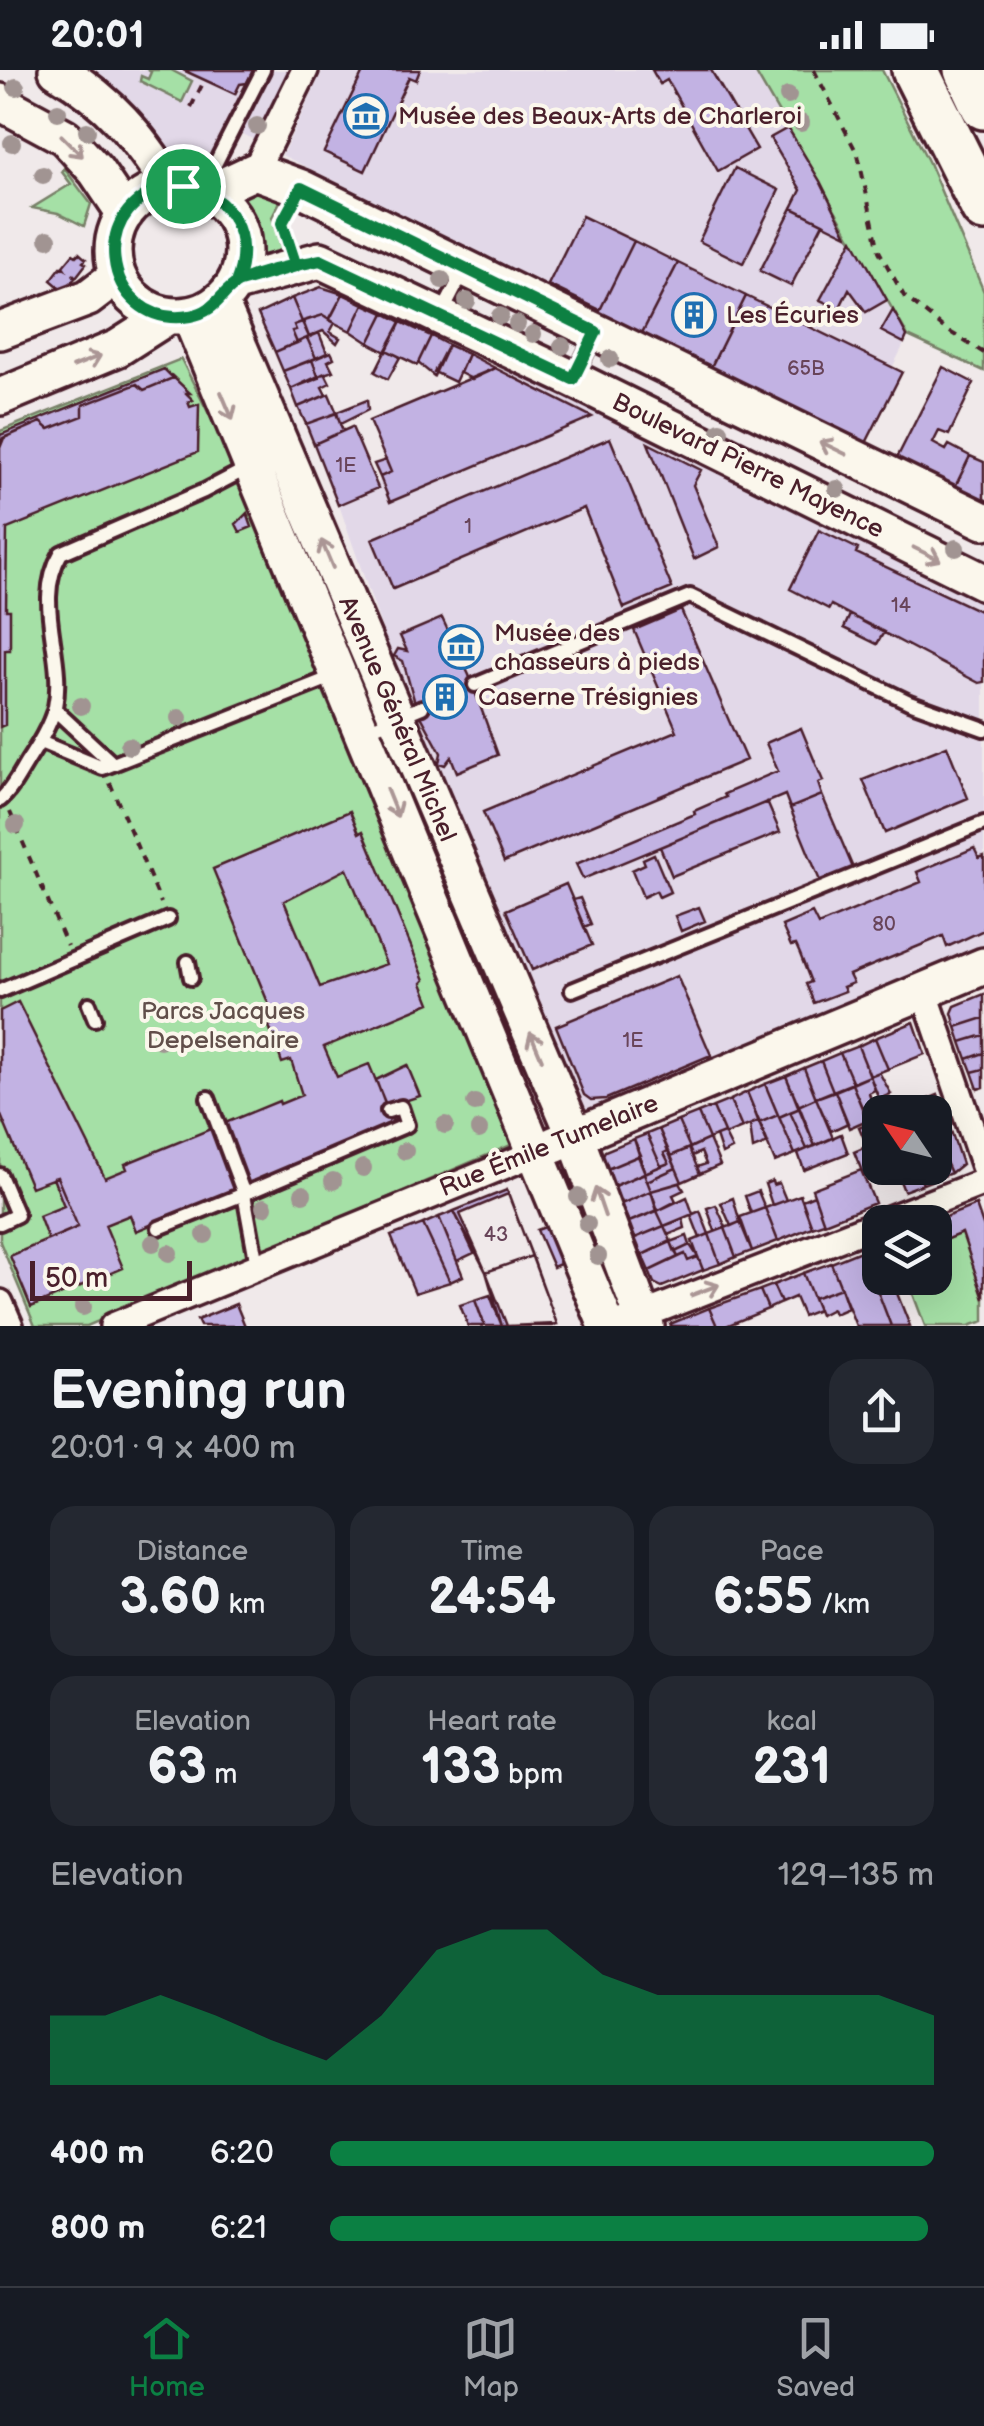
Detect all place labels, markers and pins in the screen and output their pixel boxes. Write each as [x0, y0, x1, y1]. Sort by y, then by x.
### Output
museum icon: Musée des Beaux-Arts de Charleroi [343, 93, 389, 139]
place label: Musée des Beaux-Arts de Charleroi [398, 101, 802, 132]
pin [141, 144, 226, 229]
building icon: Les Écuries [671, 292, 717, 338]
place label: Les Écuries [726, 300, 859, 331]
place label: Musée des chasseurs à pieds [494, 618, 700, 678]
museum icon: Musée des chasseurs à pieds [438, 624, 484, 670]
building icon: Caserne Trésignies [422, 674, 468, 720]
place label: Caserne Trésignies [478, 682, 698, 713]

